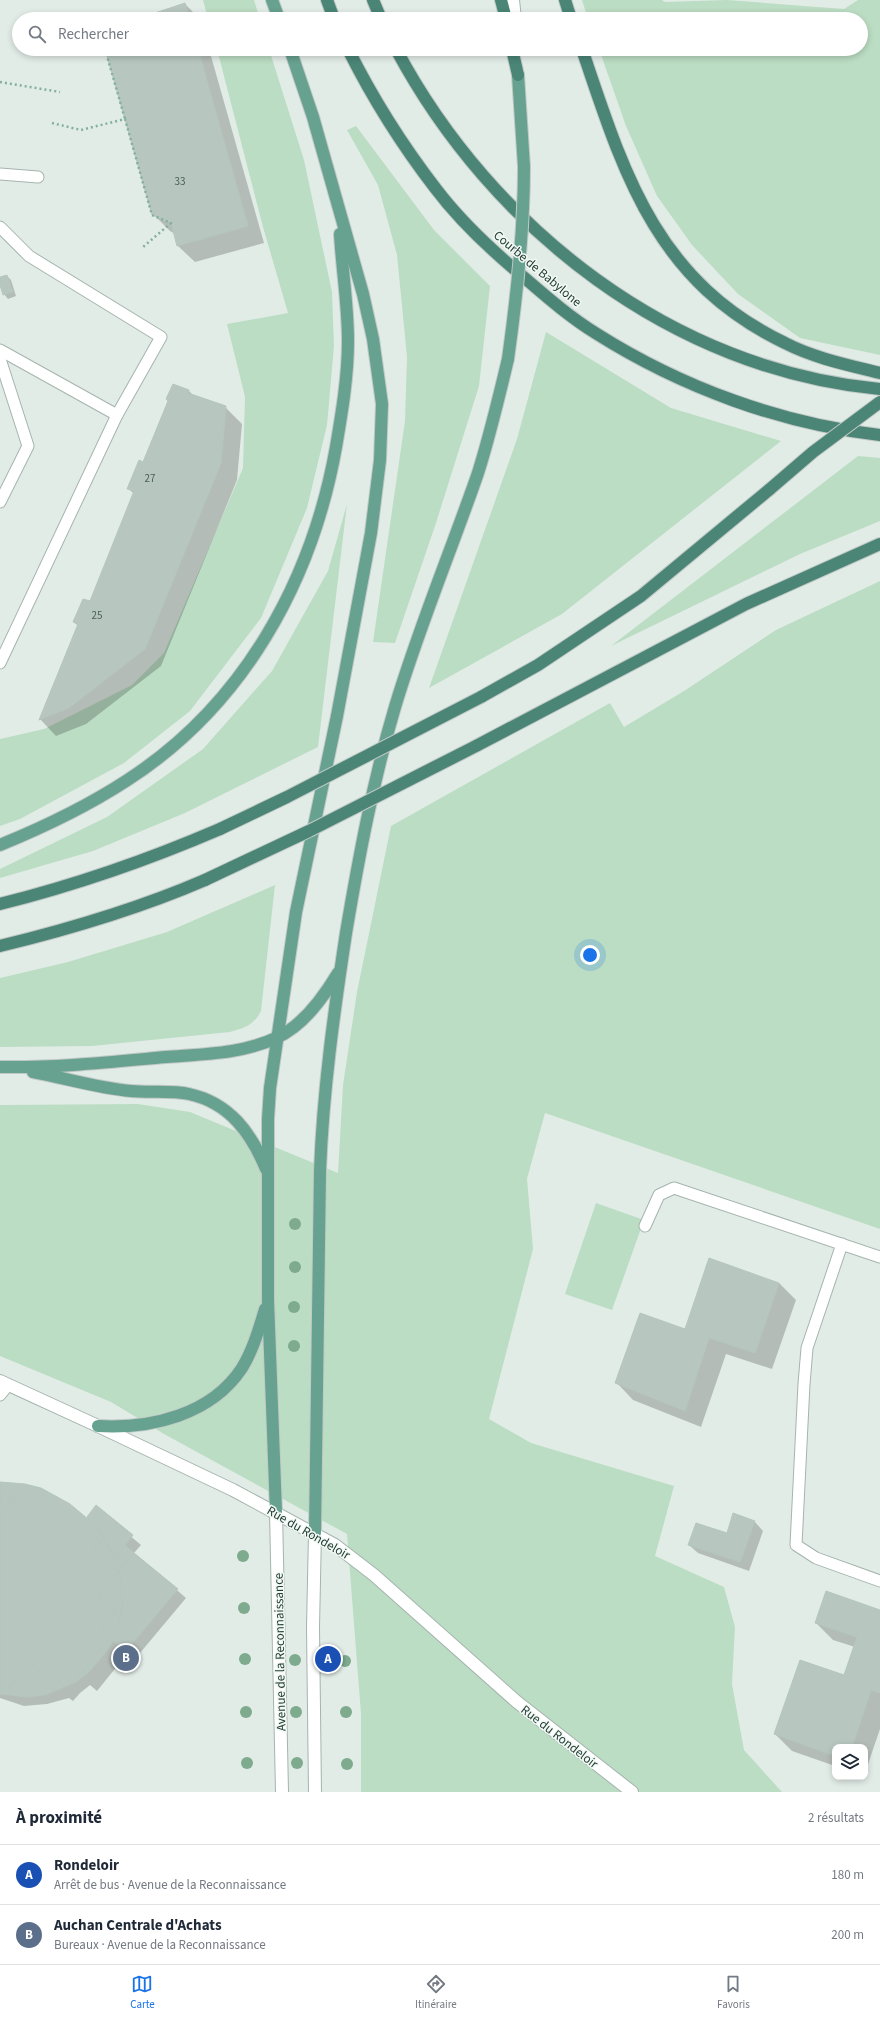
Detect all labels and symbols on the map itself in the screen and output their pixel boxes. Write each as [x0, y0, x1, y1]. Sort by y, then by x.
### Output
house number: 33 [175, 174, 185, 189]
street label: Courbe de Babylone [489, 227, 585, 311]
house number: 27 [145, 471, 155, 486]
house number: 25 [92, 608, 102, 623]
your location [580, 945, 600, 965]
street label: Rue du Rondeloir [263, 1502, 354, 1564]
street label: Avenue de la Reconnaissance [270, 1573, 290, 1731]
pin: B [113, 1643, 139, 1673]
pin: A [315, 1644, 341, 1674]
street label: Rue du Rondeloir [517, 1701, 602, 1773]

